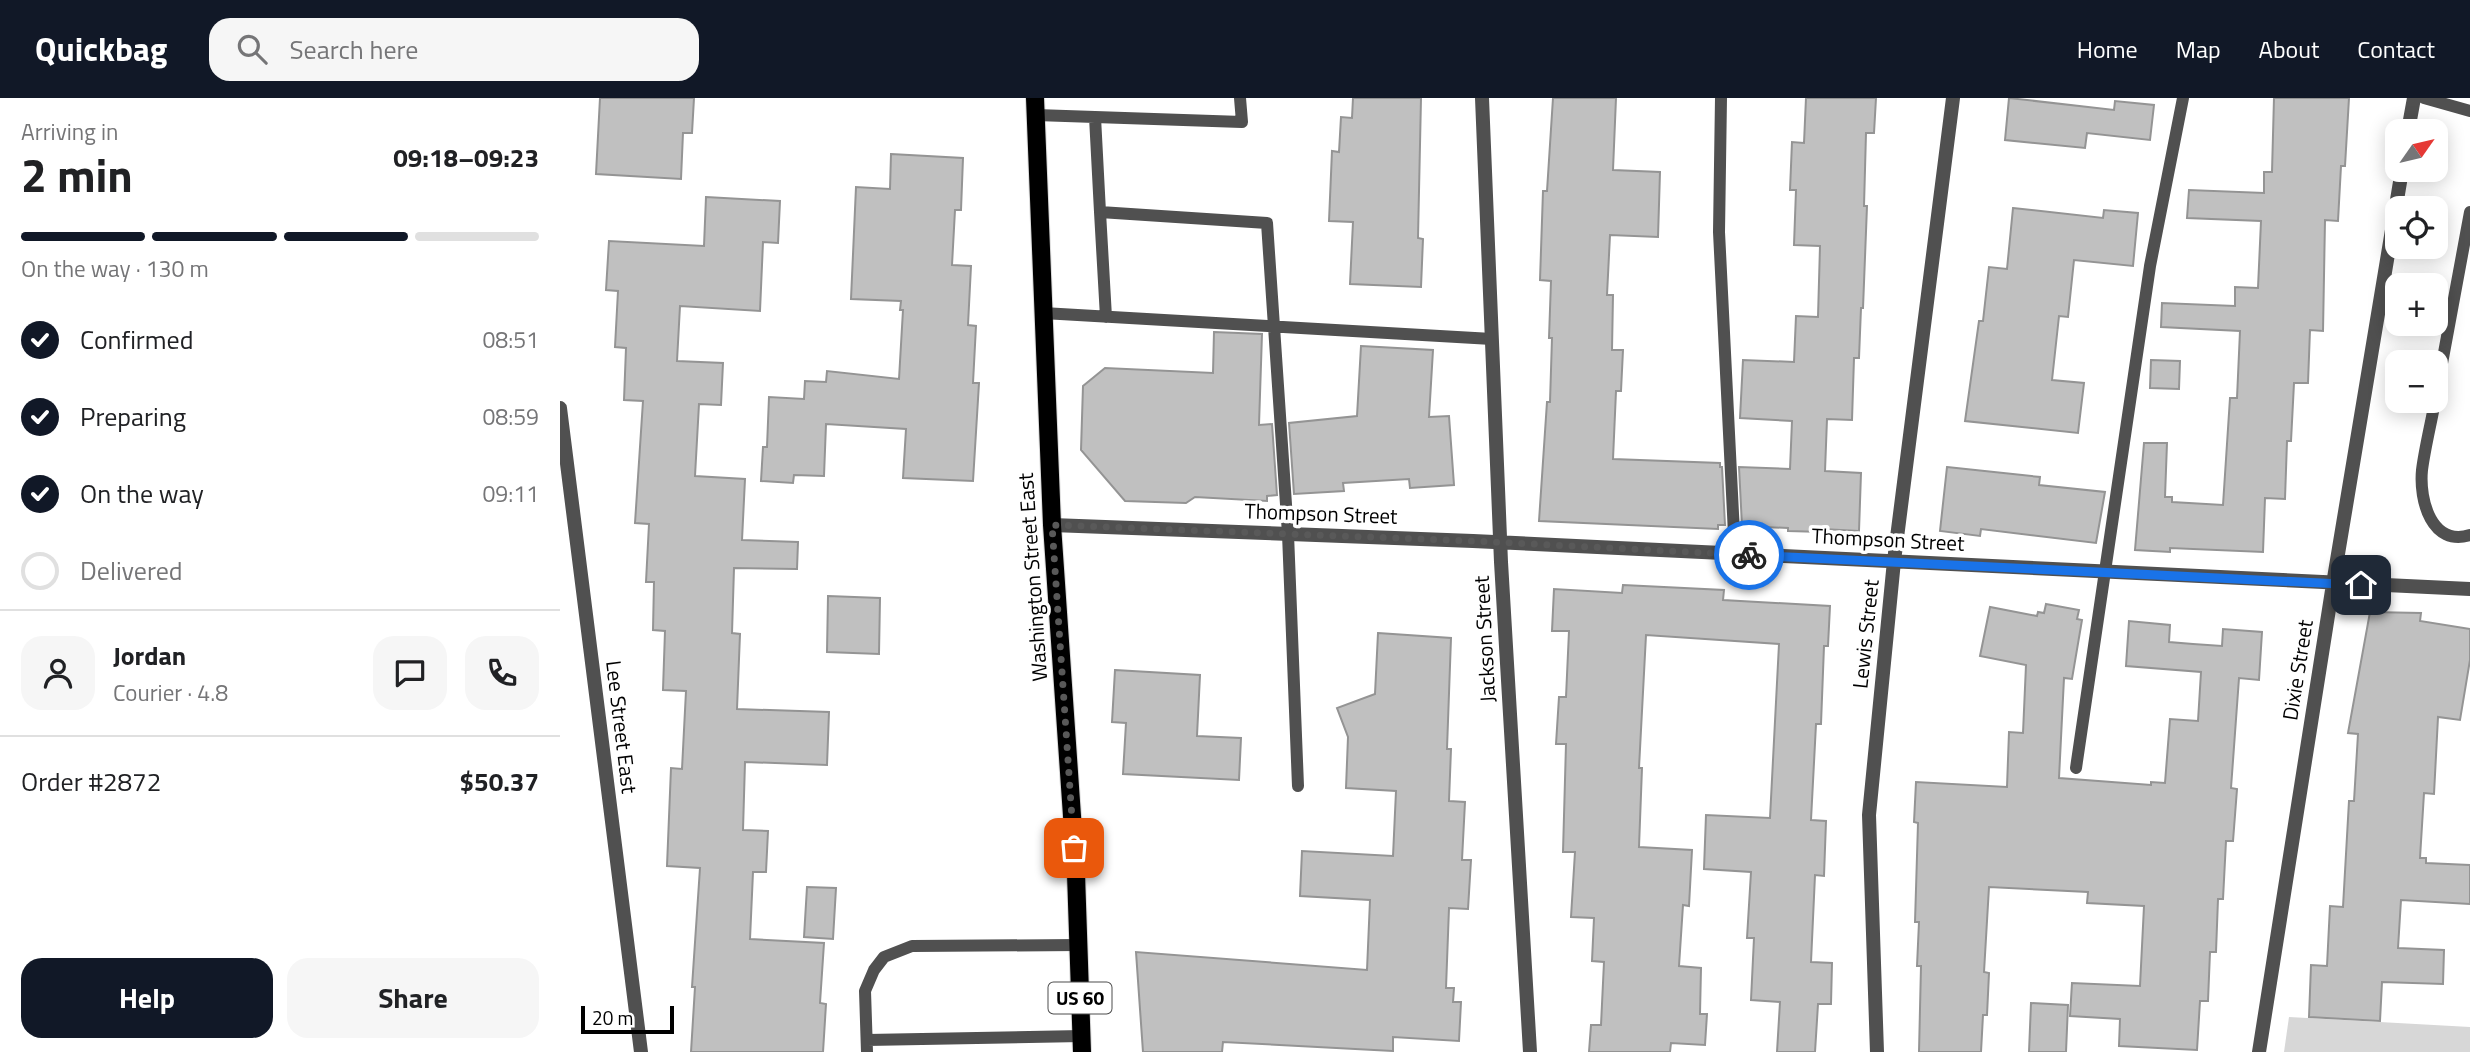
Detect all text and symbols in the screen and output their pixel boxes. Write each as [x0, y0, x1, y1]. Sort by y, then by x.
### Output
search box [209, 18, 699, 81]
text: Quickbag [35, 24, 167, 74]
icon: search [233, 30, 271, 68]
text: Search here [289, 30, 418, 69]
text: Home [2077, 31, 2138, 67]
text: Map [2176, 31, 2221, 67]
text: About [2259, 31, 2319, 67]
text: Contact [2357, 31, 2435, 67]
text: Arriving in [21, 114, 118, 149]
north arrow [2385, 119, 2448, 182]
map controls [2385, 119, 2448, 413]
text: 09:18–09:23 [393, 138, 539, 177]
text: 2 min [21, 140, 133, 210]
button: locate [2385, 196, 2448, 259]
text: On the way · 130 m [21, 251, 209, 286]
button: + [2385, 273, 2448, 336]
text: Confirmed [80, 320, 194, 359]
icon: check [21, 321, 59, 359]
text: 08:51 [482, 322, 539, 357]
button: − [2385, 350, 2448, 413]
text: Preparing [80, 397, 186, 436]
icon: check [21, 398, 59, 436]
text: 08:59 [482, 399, 539, 434]
street label: Washington Street East [1009, 471, 1055, 682]
text: On the way [80, 474, 204, 513]
icon: check [21, 475, 59, 513]
text: 09:11 [482, 476, 539, 511]
street label: Thompson Street [1244, 494, 1399, 532]
street label: Thompson Street [1811, 519, 1966, 559]
courier [1714, 520, 1784, 590]
icon: bike [1730, 536, 1768, 574]
text: Delivered [80, 551, 183, 590]
pin [2331, 555, 2391, 615]
icon: home [2342, 566, 2380, 604]
street label: Jackson Street [1465, 574, 1503, 703]
street label: Lewis Street [1843, 577, 1887, 690]
street label: Dixie Street [2273, 617, 2321, 723]
button: person [21, 636, 95, 710]
text: Jordan [113, 636, 186, 675]
button: chat [373, 636, 447, 710]
button: phone [465, 636, 539, 710]
street label: Lee Street East [598, 659, 646, 796]
text: Courier · 4.8 [113, 675, 228, 710]
text: Order #2872 [21, 762, 161, 801]
text: $50.37 [460, 762, 539, 801]
pin [1044, 818, 1104, 878]
icon: bag [1055, 829, 1093, 867]
button: Help [21, 958, 273, 1038]
button: Share [287, 958, 539, 1038]
road number: US 60 [1049, 983, 1112, 1014]
scale bar [581, 1003, 674, 1035]
text: 20 m [592, 1003, 633, 1032]

